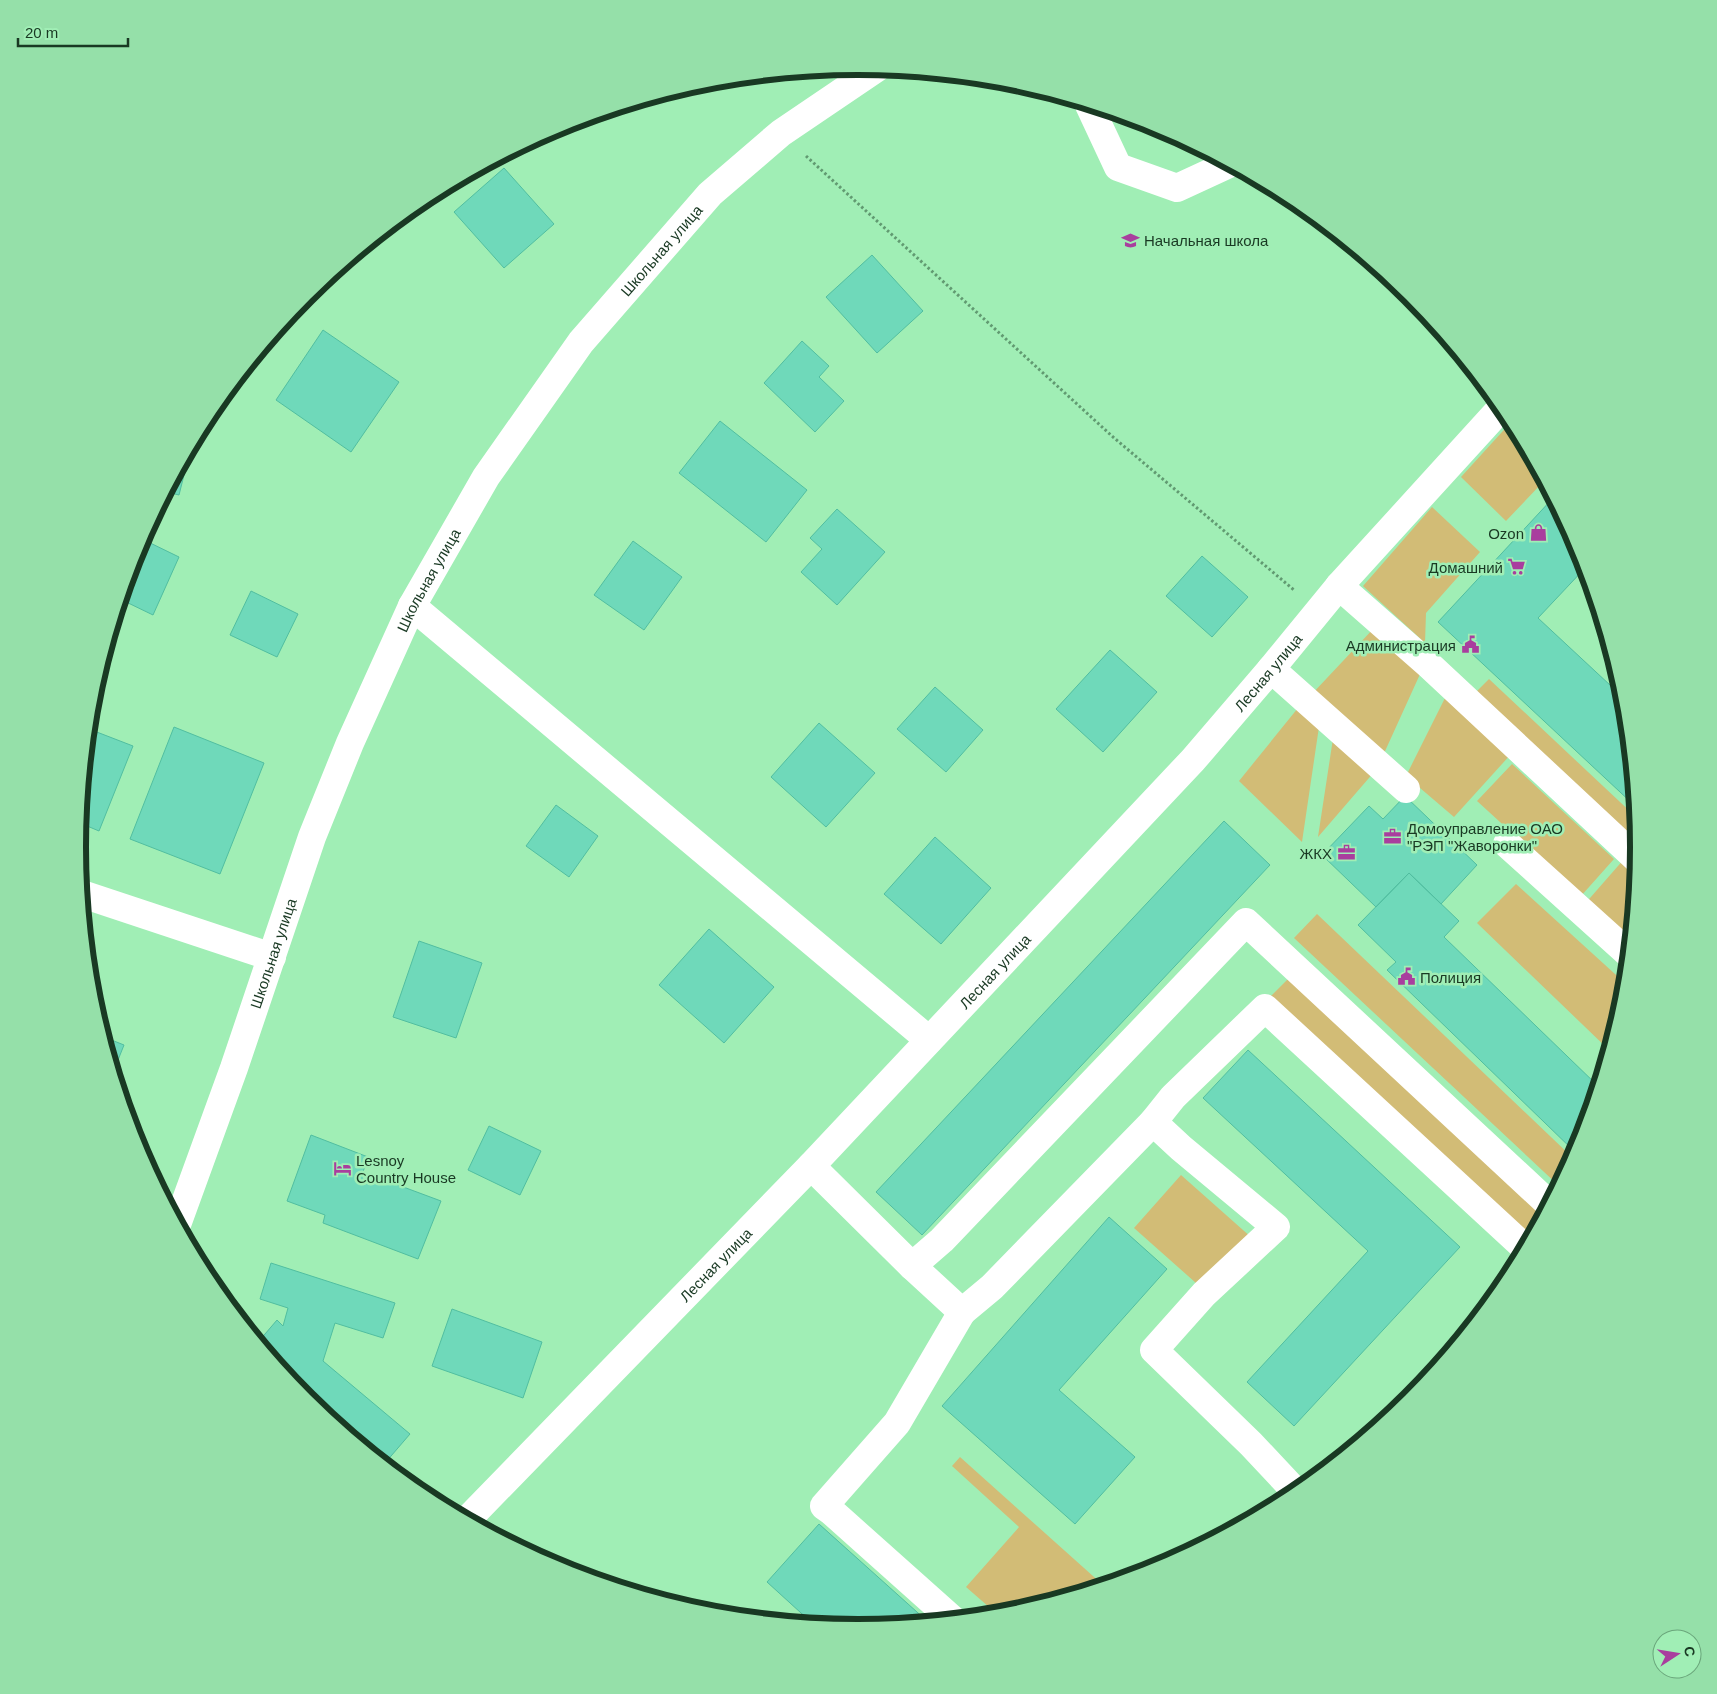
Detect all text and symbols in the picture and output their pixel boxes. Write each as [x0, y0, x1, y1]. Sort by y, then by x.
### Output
scale bar [18, 15, 128, 47]
text: 20 m [25, 24, 58, 41]
street label: Школьная улица [617, 201, 706, 299]
school or university icon: Начальная школа [1120, 230, 1140, 250]
place label: Начальная школа [1144, 232, 1269, 249]
shop icon: Ozon [1528, 523, 1548, 543]
street label: Школьная улица [393, 525, 464, 634]
place label: Ozon [1488, 525, 1524, 542]
supermarket icon: Домашний [1507, 557, 1527, 577]
place label: Домашний [1429, 559, 1503, 576]
street label: Лесная улица [1230, 630, 1306, 714]
public building icon: Администрация [1460, 635, 1480, 655]
place label: Администрация [1346, 637, 1456, 654]
place label: Домоуправление ОАО "РЭП "Жаворонки" [1407, 820, 1563, 854]
office icon: Домоуправление ОАО "РЭП "Жаворонки" [1383, 827, 1403, 847]
office icon: ЖКХ [1336, 843, 1356, 863]
place label: ЖКХ [1299, 845, 1332, 862]
street label: Школьная улица [246, 895, 299, 1011]
street label: Лесная улица [955, 930, 1034, 1012]
public building icon: Полиция [1396, 967, 1416, 987]
place label: Полиция [1420, 969, 1481, 986]
place label: Lesnoy Country House [356, 1152, 456, 1186]
hotel icon: Lesnoy Country House [332, 1159, 352, 1179]
street label: Лесная улица [676, 1224, 755, 1305]
north arrow [1652, 1629, 1702, 1679]
text: С [1681, 1645, 1699, 1658]

